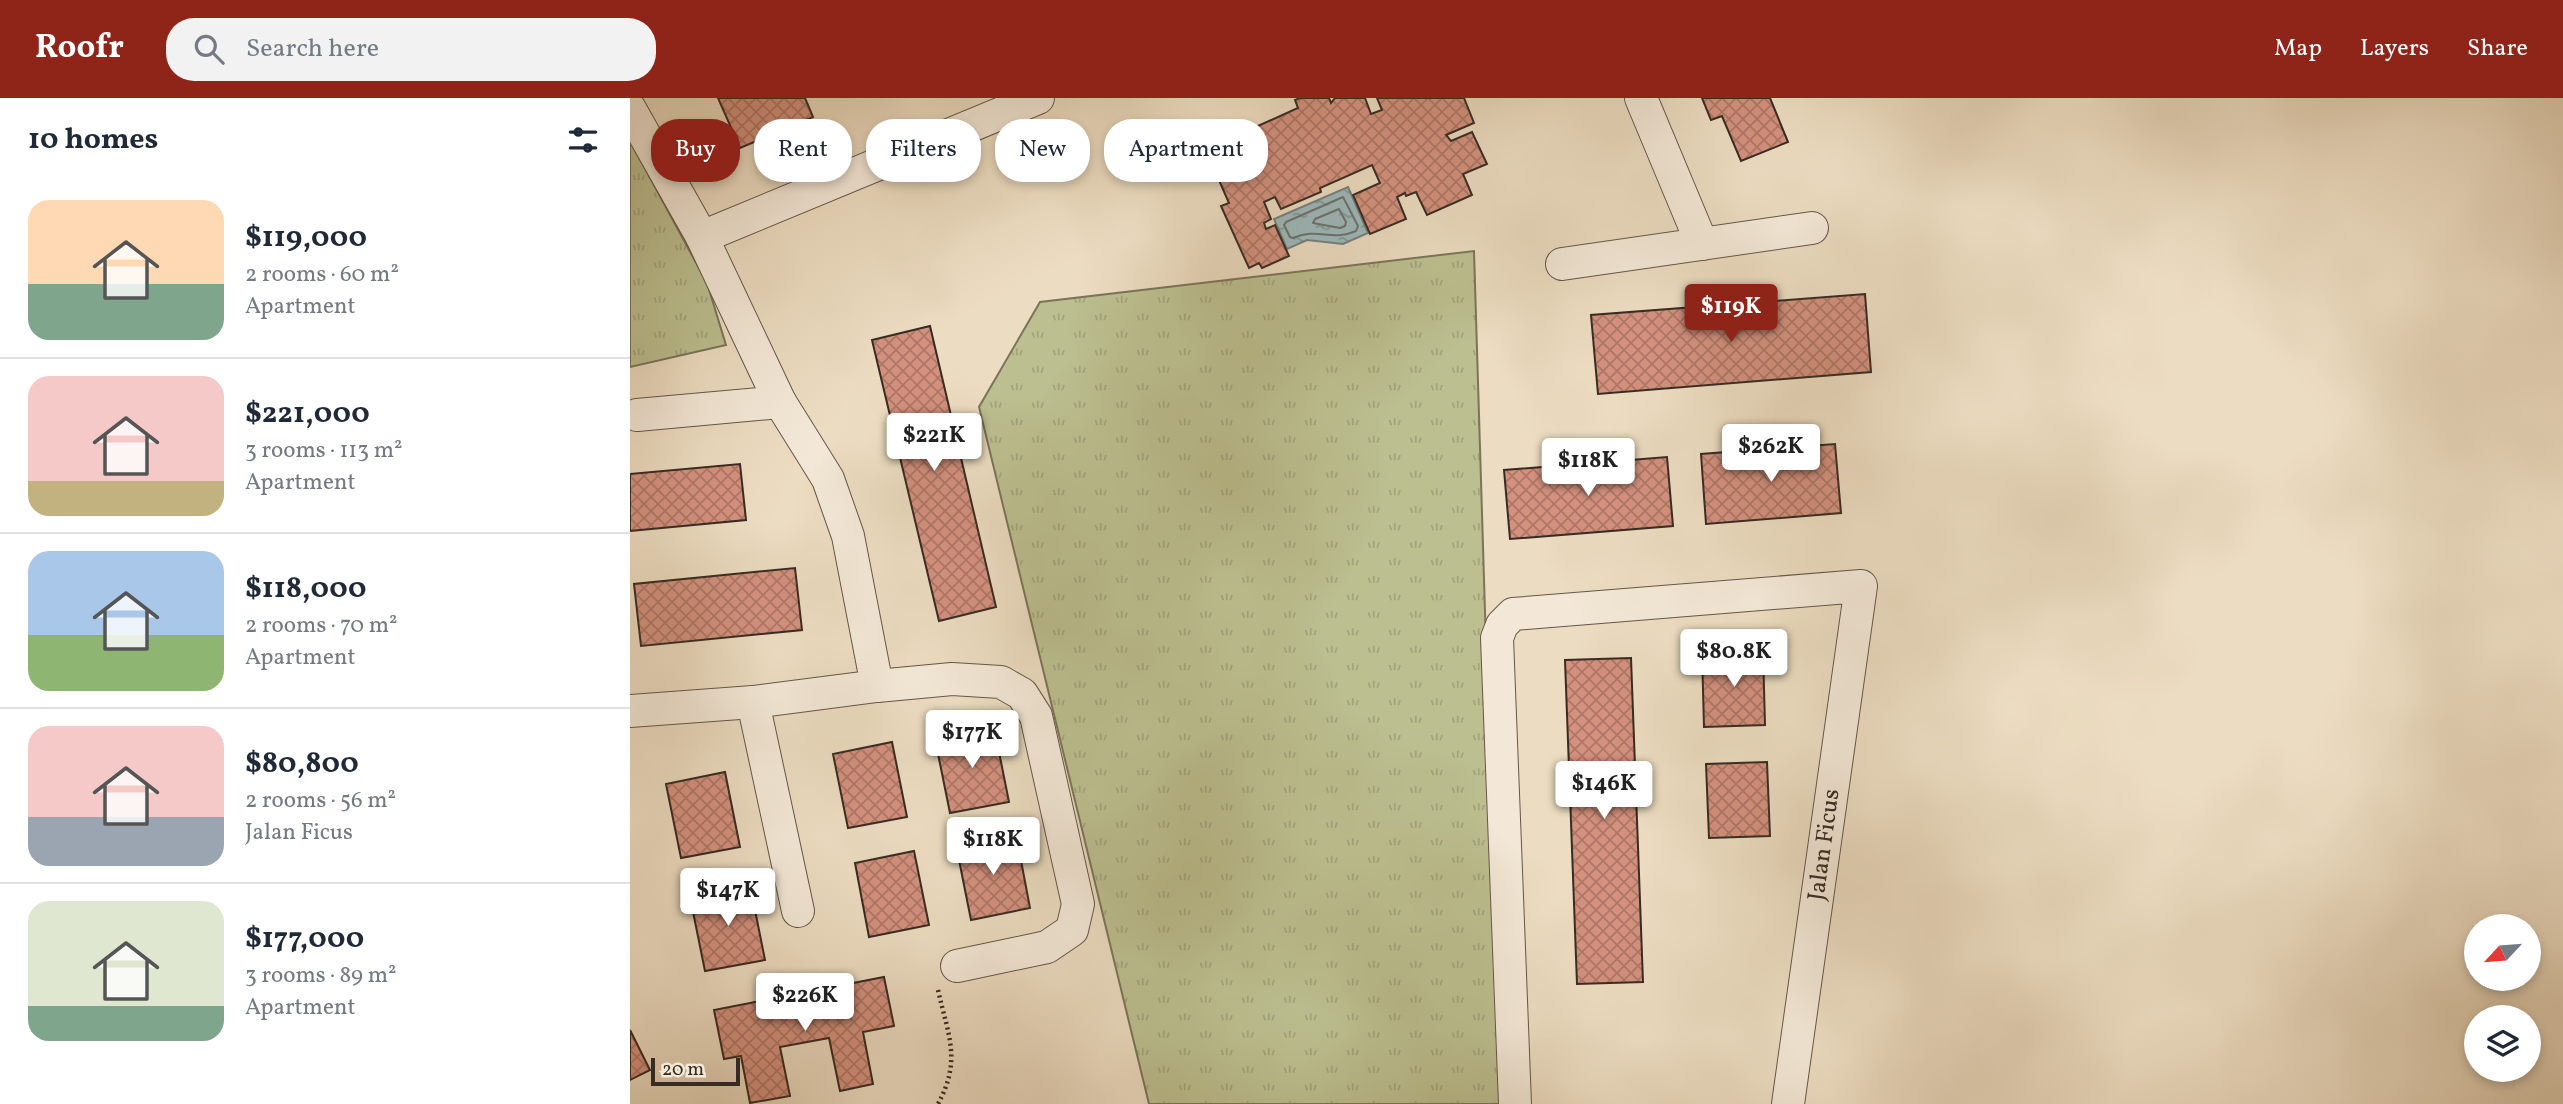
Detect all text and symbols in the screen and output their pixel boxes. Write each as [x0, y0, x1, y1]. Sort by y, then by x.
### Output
search box [166, 18, 656, 81]
text: Roofr [35, 26, 124, 72]
icon: search [190, 30, 228, 68]
text: Search here [246, 31, 379, 67]
text: Map [2274, 32, 2322, 66]
text: Layers [2360, 32, 2429, 66]
text: Share [2467, 32, 2528, 66]
text: 10 homes [28, 119, 158, 161]
chip: Buy [651, 119, 740, 182]
chip: Rent [754, 119, 852, 182]
chip: Filters [866, 119, 981, 182]
chip: New [995, 119, 1090, 182]
chip: Apartment [1104, 119, 1268, 182]
icon: filters [564, 121, 602, 159]
text: $119,000 [245, 217, 367, 259]
icon: home [84, 228, 168, 312]
text: 2 rooms · 60 m² [245, 259, 399, 291]
pin: $119K [1682, 285, 1780, 344]
text: Apartment [245, 291, 356, 323]
text: $119K [1701, 291, 1761, 323]
text: $221,000 [245, 393, 370, 435]
icon: home [84, 404, 168, 488]
pin: $221K [885, 414, 983, 473]
text: $221K [903, 420, 965, 452]
pin: $262K [1722, 424, 1820, 484]
text: $262K [1738, 431, 1804, 463]
text: 3 rooms · 113 m² [245, 435, 403, 467]
pin: $118K [1539, 438, 1637, 498]
text: $118K [1558, 445, 1618, 477]
text: Apartment [245, 467, 356, 499]
text: $118,000 [245, 568, 366, 610]
icon: home [84, 579, 168, 663]
text: 2 rooms · 70 m² [245, 610, 398, 642]
pin: $80.8K [1677, 630, 1791, 689]
text: $80.8K [1696, 636, 1772, 668]
text: Apartment [245, 642, 356, 674]
pin: $177K [923, 710, 1021, 770]
text: $177K [942, 717, 1002, 749]
text: $80,800 [245, 743, 359, 785]
icon: home [84, 754, 168, 838]
pin: $146K [1555, 762, 1653, 821]
text: $146K [1571, 768, 1637, 800]
text: 2 rooms · 56 m² [245, 785, 396, 817]
street label: Jalan Ficus [1800, 787, 1850, 903]
text: Jalan Ficus [245, 817, 353, 849]
pin: $118K [944, 818, 1042, 877]
text: $118K [963, 824, 1023, 856]
pin: $147K [679, 868, 777, 928]
text: $147K [696, 875, 760, 907]
north arrow [2464, 914, 2541, 990]
map controls [2464, 914, 2541, 1082]
text: $177,000 [245, 918, 364, 960]
icon: home [84, 929, 168, 1013]
text: 3 rooms · 89 m² [245, 960, 397, 992]
pin: $226K [756, 974, 854, 1033]
text: $226K [772, 980, 838, 1012]
text: Apartment [245, 992, 356, 1024]
button: layers [2464, 1005, 2541, 1082]
scale bar [651, 1055, 740, 1087]
text: 20 m [662, 1057, 704, 1083]

